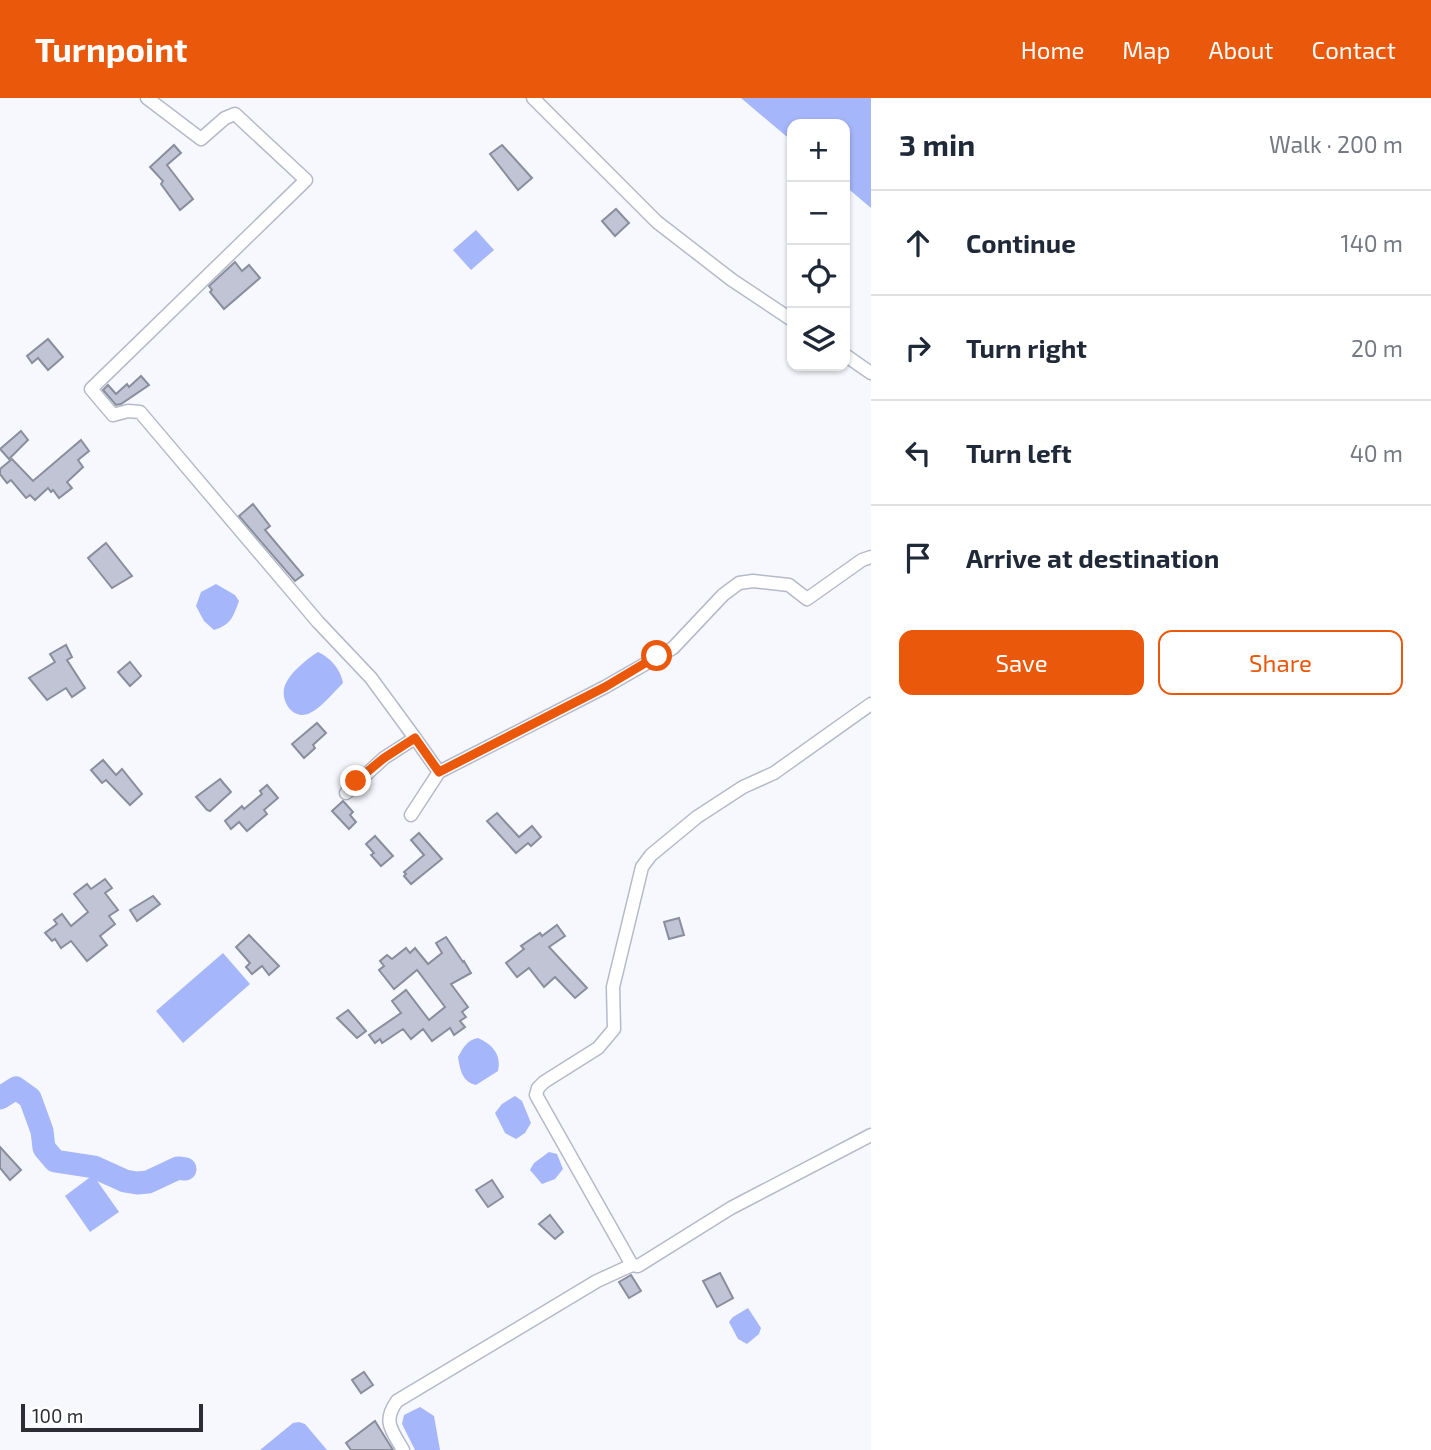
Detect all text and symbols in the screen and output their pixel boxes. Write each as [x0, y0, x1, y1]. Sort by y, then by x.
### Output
text: Turnpoint [35, 29, 188, 69]
text: Home [1021, 35, 1084, 64]
text: Map [1122, 35, 1170, 64]
text: About [1208, 35, 1274, 64]
text: Contact [1312, 35, 1396, 64]
map controls [787, 119, 850, 371]
button: + [787, 119, 850, 182]
text: 3 min [899, 126, 975, 162]
text: Walk · 200 m [1269, 130, 1403, 158]
button: − [787, 182, 850, 245]
icon: ahead [899, 224, 937, 262]
text: Continue [966, 227, 1076, 258]
text: 140 m [1341, 229, 1403, 257]
button: locate [787, 245, 850, 308]
button: layers [787, 308, 850, 371]
icon: right [899, 329, 937, 367]
text: Turn right [966, 332, 1087, 363]
text: 20 m [1351, 334, 1403, 362]
icon: left [899, 434, 937, 472]
text: Turn left [966, 437, 1072, 468]
text: 40 m [1350, 439, 1403, 467]
icon: arrive [899, 539, 937, 577]
text: Arrive at destination [966, 542, 1219, 573]
button: Save [899, 630, 1144, 695]
button: Share [1158, 630, 1403, 695]
route start [641, 640, 672, 671]
route end [340, 765, 371, 796]
scale bar [21, 1401, 203, 1433]
text: 100 m [32, 1404, 83, 1427]

